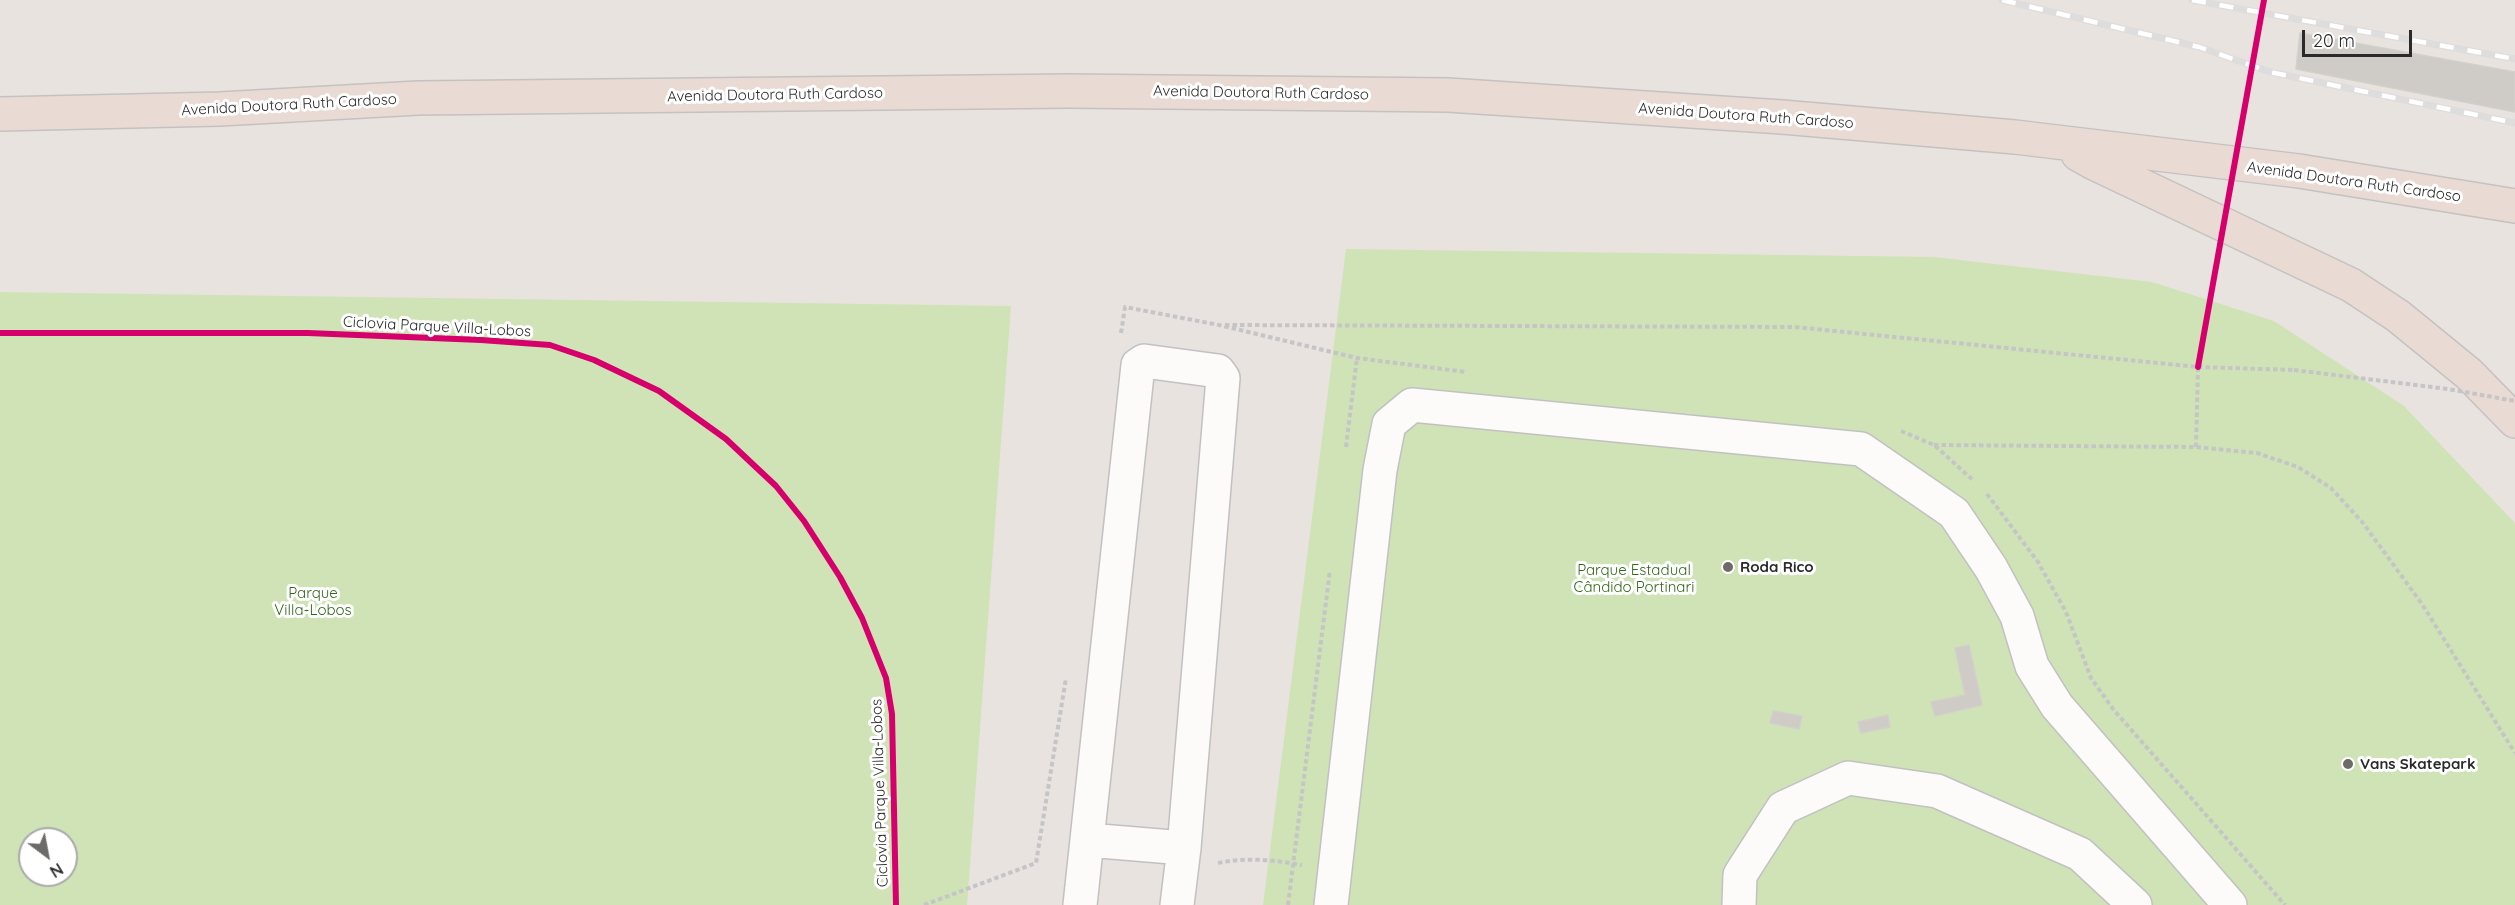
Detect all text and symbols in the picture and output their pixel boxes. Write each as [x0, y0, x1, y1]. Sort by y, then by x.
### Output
scale bar [2305, 18, 2414, 56]
text: 20 m [2313, 29, 2355, 52]
street label: Avenida Doutora Ruth Cardoso [1153, 82, 1369, 104]
street label: Avenida Doutora Ruth Cardoso [667, 84, 883, 106]
street label: Avenida Doutora Ruth Cardoso [181, 90, 397, 120]
street label: Avenida Doutora Ruth Cardoso [1638, 99, 1854, 133]
street label: Avenida Doutora Ruth Cardoso [2246, 158, 2462, 206]
street label: Ciclovia Parque Villa-Lobos [343, 313, 531, 341]
place label: Roda Rico [1740, 558, 1814, 576]
marker: Roda Rico [1721, 560, 1735, 574]
park label: Parque Estadual Cândido Portinari [1574, 561, 1694, 596]
park label: Parque Villa-Lobos [274, 584, 352, 619]
street label: Ciclovia Parque Villa-Lobos [868, 699, 892, 887]
place label: Vans Skatepark [2360, 755, 2475, 773]
marker: Vans Skatepark [2341, 757, 2355, 771]
north arrow [18, 827, 78, 887]
text: N [46, 859, 67, 882]

